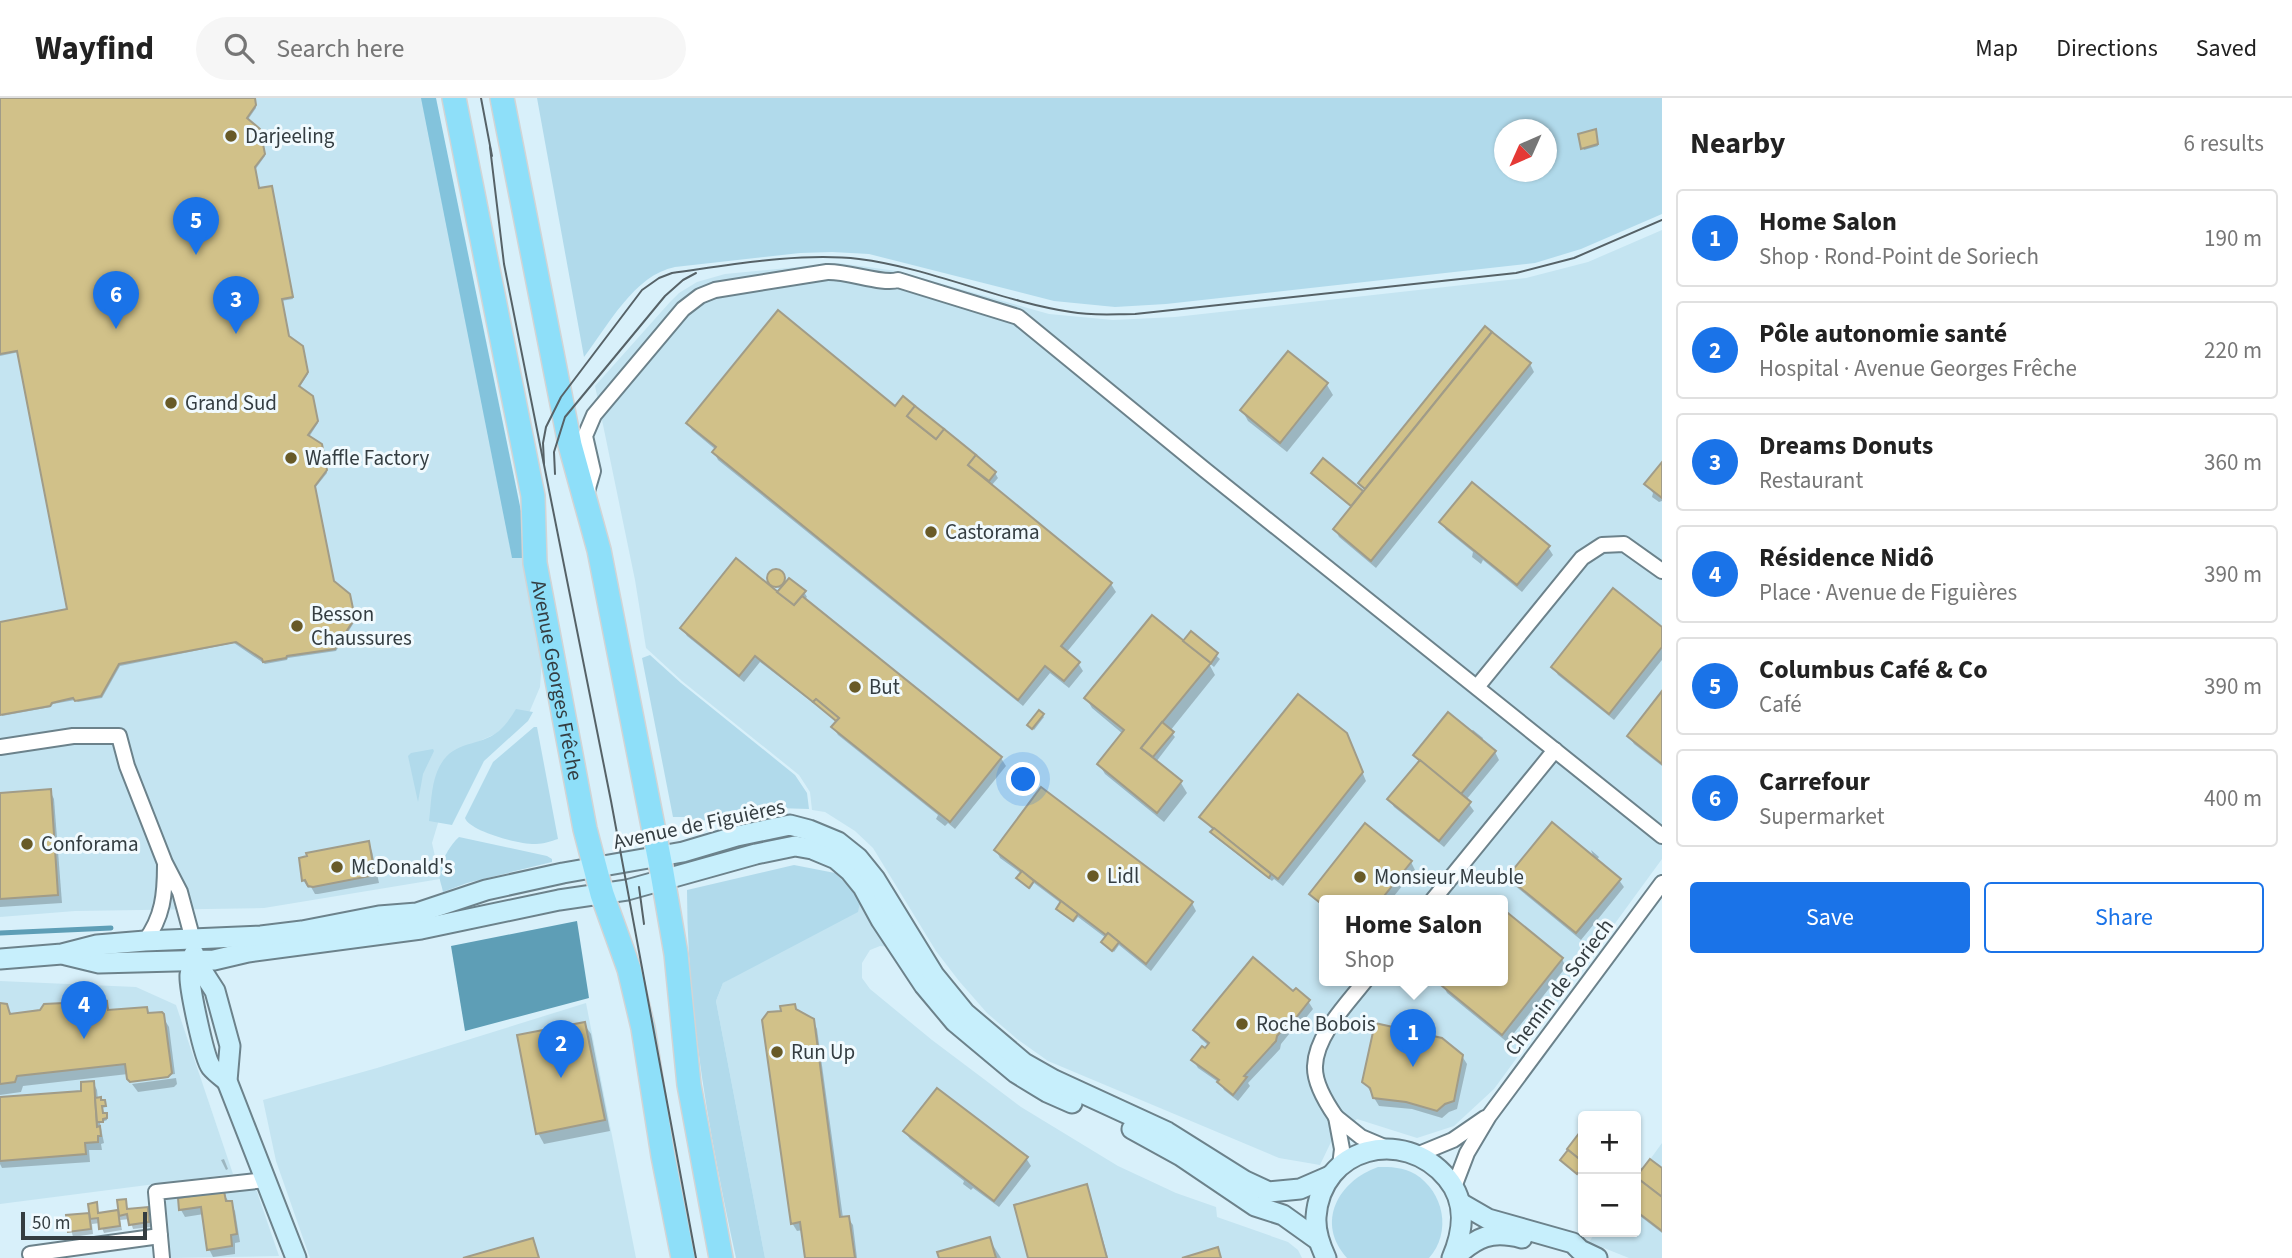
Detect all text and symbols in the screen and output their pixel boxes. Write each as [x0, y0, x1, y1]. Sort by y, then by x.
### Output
search box [196, 17, 686, 80]
text: Wayfind [35, 25, 154, 72]
icon: search [220, 29, 258, 67]
text: Search here [276, 30, 404, 67]
text: Map [1975, 31, 2018, 66]
text: Directions [2056, 31, 2158, 66]
text: Saved [2196, 31, 2257, 66]
north arrow [1494, 119, 1557, 182]
place label: Darjeeling [245, 121, 335, 151]
text: Nearby [1690, 122, 1785, 165]
text: 6 results [2184, 127, 2264, 160]
marker: Darjeeling [223, 128, 239, 144]
pin: 5 [173, 197, 219, 255]
text: Home Salon [1759, 203, 1897, 240]
text: 1 [1709, 222, 1721, 255]
text: 190 m [2204, 222, 2262, 255]
text: Shop · Rond-Point de Soriech [1759, 240, 2039, 273]
pin: 6 [93, 271, 139, 329]
pin: 3 [213, 276, 259, 334]
text: Pôle autonomie santé [1759, 315, 2007, 352]
text: 2 [1709, 334, 1721, 367]
text: 220 m [2204, 334, 2262, 367]
text: Hospital · Avenue Georges Frêche [1759, 352, 2077, 385]
place label: Grand Sud [185, 388, 277, 418]
marker: Grand Sud [163, 395, 179, 411]
text: Dreams Donuts [1759, 427, 1933, 464]
place label: Waffle Factory [305, 443, 429, 473]
text: 3 [1709, 446, 1721, 479]
text: 360 m [2204, 446, 2262, 479]
marker: Waffle Factory [283, 450, 299, 466]
text: Restaurant [1759, 464, 1863, 497]
place label: Castorama [945, 517, 1040, 547]
marker: Castorama [923, 524, 939, 540]
text: Résidence Nidô [1759, 539, 1934, 576]
text: 4 [1709, 558, 1721, 591]
text: 390 m [2204, 558, 2262, 591]
text: Place · Avenue de Figuières [1759, 576, 2017, 609]
street label: Avenue Georges Frêche [523, 577, 591, 783]
place label: Besson Chaussures [311, 599, 412, 653]
marker: Besson Chaussures [289, 618, 305, 634]
text: Columbus Café & Co [1759, 651, 1988, 688]
text: 5 [1709, 670, 1721, 703]
text: 390 m [2204, 670, 2262, 703]
place label: But [869, 672, 900, 702]
marker: But [847, 679, 863, 695]
text: Café [1759, 688, 1802, 721]
your location [1006, 762, 1040, 796]
text: Carrefour [1759, 763, 1870, 800]
text: 6 [1709, 782, 1721, 815]
text: 400 m [2204, 782, 2262, 815]
street label: Avenue de Figuières [610, 791, 788, 857]
text: Supermarket [1759, 800, 1885, 833]
place label: Conforama [41, 829, 139, 859]
marker: Conforama [19, 836, 35, 852]
place label: McDonald's [351, 852, 453, 882]
marker: McDonald's [329, 859, 345, 875]
place label: Lidl [1107, 861, 1139, 891]
place label: Monsieur Meuble [1374, 862, 1524, 892]
marker: Lidl [1085, 868, 1101, 884]
marker: Monsieur Meuble [1352, 869, 1368, 885]
button: Save [1690, 882, 1970, 953]
button: Share [1984, 882, 2264, 953]
popup [1319, 895, 1508, 986]
text: Home Salon [1345, 906, 1482, 943]
street label: Chemin de Soriech [1497, 912, 1621, 1062]
text: Shop [1345, 943, 1395, 976]
pin: 4 [61, 981, 107, 1039]
place label: Roche Bobois [1256, 1009, 1376, 1039]
pin: 1 [1390, 1009, 1436, 1067]
marker: Roche Bobois [1234, 1016, 1250, 1032]
pin: 2 [538, 1020, 584, 1078]
place label: Run Up [791, 1037, 855, 1067]
marker: Run Up [769, 1044, 785, 1060]
map controls [1578, 1111, 1641, 1237]
button: + [1578, 1111, 1641, 1174]
button: − [1578, 1174, 1641, 1237]
scale bar [21, 1209, 147, 1241]
text: 50 m [32, 1210, 70, 1237]

